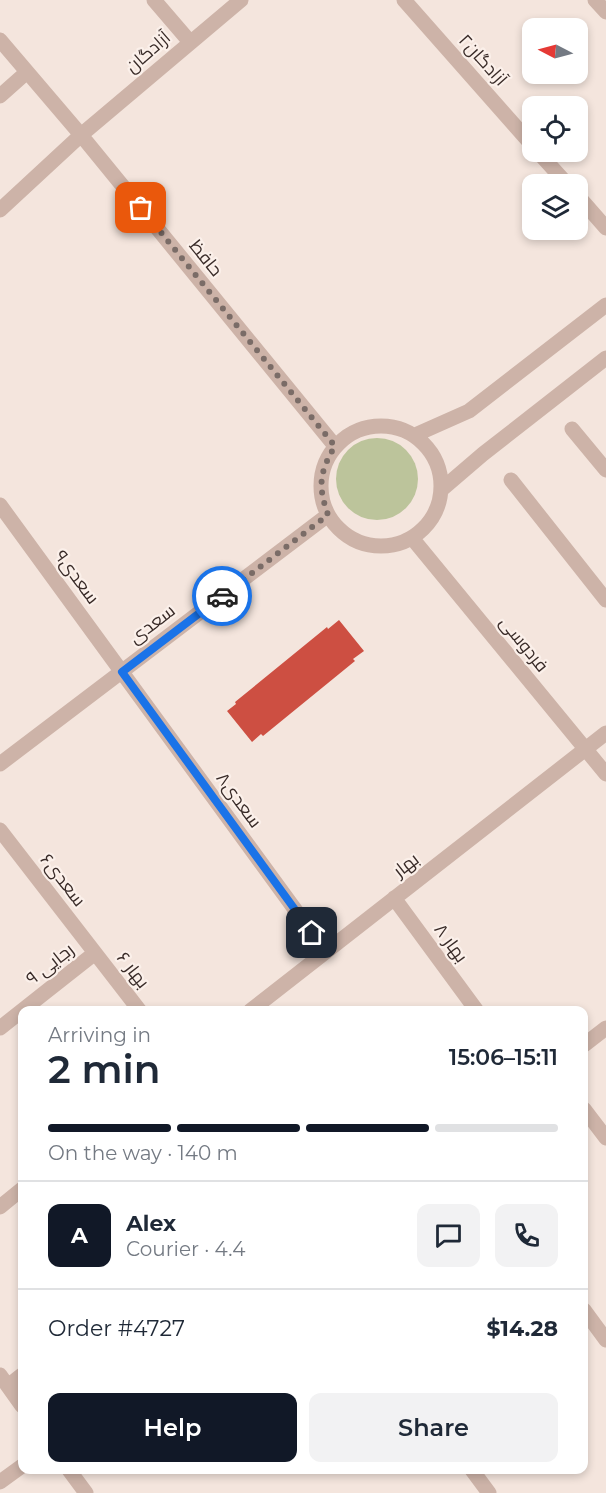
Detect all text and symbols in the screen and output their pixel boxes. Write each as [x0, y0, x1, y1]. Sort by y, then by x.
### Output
north arrow [522, 18, 588, 84]
map controls [522, 18, 588, 240]
street label: آزادگان [121, 26, 175, 78]
street label: آزادگان۲ [454, 30, 512, 91]
button: locate [522, 96, 588, 162]
button: layers [522, 174, 588, 240]
pin [115, 182, 166, 233]
icon: bag [124, 191, 157, 224]
street label: حافظ [185, 235, 227, 281]
street label: سعدی۹ [50, 546, 104, 608]
courier [192, 566, 252, 626]
icon: car [206, 580, 239, 613]
street label: سعدی [125, 600, 179, 648]
street label: فردوسی [495, 612, 553, 676]
street label: سعدی۸ [211, 768, 267, 832]
street label: بهار [388, 848, 423, 883]
street label: سعدی۶ [36, 849, 90, 911]
pin [286, 907, 337, 958]
icon: home [295, 916, 328, 949]
street label: بهار ۸ [430, 919, 472, 967]
street label: رجایی ۹ [22, 938, 78, 990]
street label: بهار ۶ [112, 947, 154, 993]
text: Arriving in [48, 1023, 151, 1047]
text: 15:06–15:11 [449, 1044, 558, 1071]
text: 2 min [48, 1045, 161, 1093]
text: On the way · 140 m [48, 1141, 238, 1165]
button: chat [417, 1204, 480, 1267]
button: phone [495, 1204, 558, 1267]
text: Alex [126, 1210, 176, 1237]
text: A [71, 1222, 88, 1249]
text: Courier · 4.4 [126, 1237, 245, 1261]
text: Order #4727 [48, 1315, 185, 1342]
text: $14.28 [486, 1315, 558, 1342]
button: Help [48, 1393, 297, 1462]
button: Share [309, 1393, 558, 1462]

